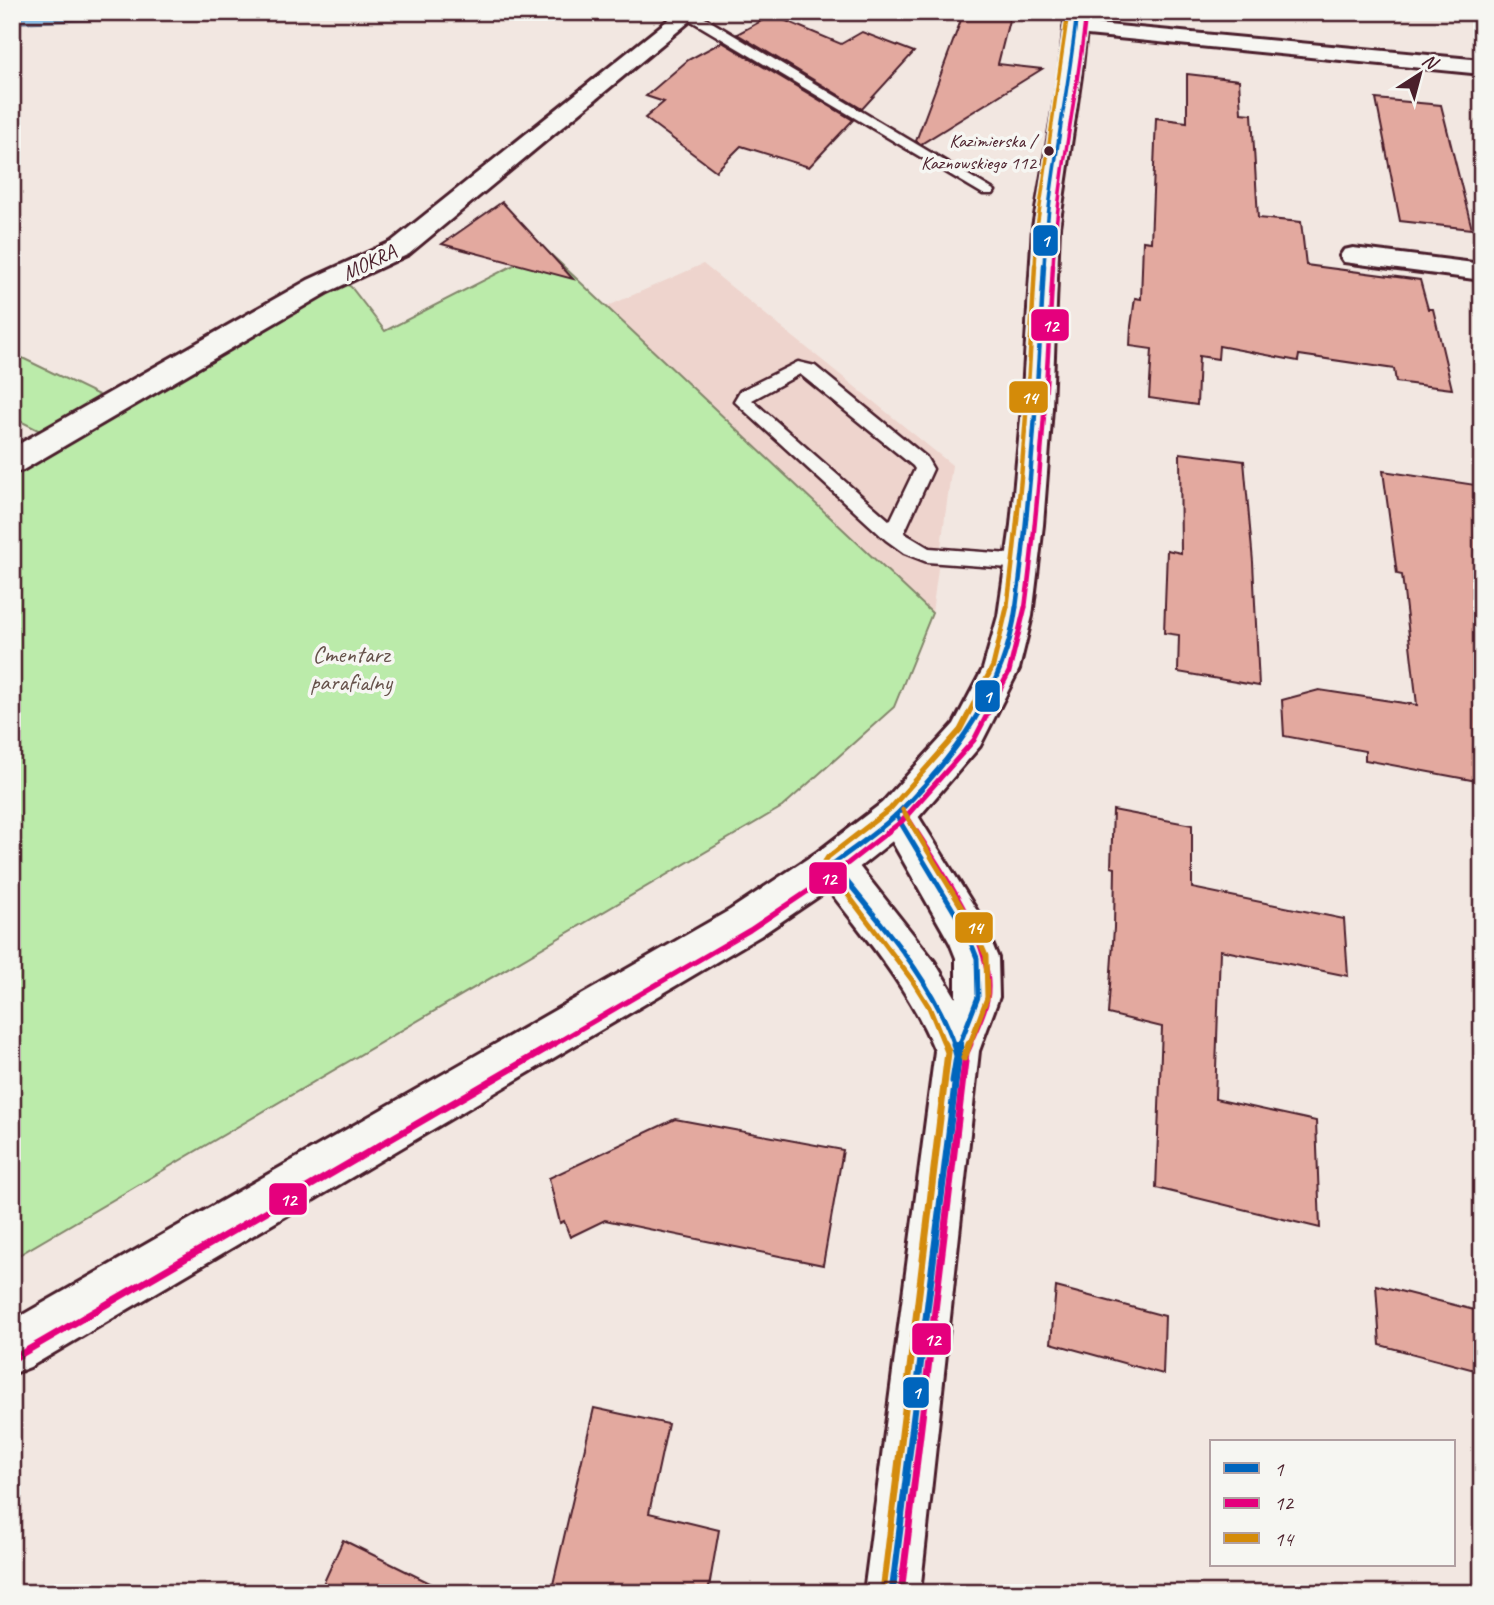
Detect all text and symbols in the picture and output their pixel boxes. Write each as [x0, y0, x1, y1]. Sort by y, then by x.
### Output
north arrow [1386, 38, 1456, 108]
text: N [1418, 48, 1444, 76]
place label: Kazimierska / Kaznowskiego 112 [921, 129, 1040, 175]
marker: Kazimierska / Kaznowskiego 112 [1042, 144, 1056, 158]
line badge: 1 [1032, 224, 1059, 257]
text: 1 [1041, 229, 1052, 253]
street label: MOKRA [338, 238, 401, 286]
line badge: 12 [1030, 308, 1070, 342]
text: 12 [1041, 314, 1061, 338]
line badge: 14 [1008, 380, 1049, 414]
text: 14 [1020, 386, 1040, 410]
park label: Cmentarz parafialny [310, 639, 394, 697]
line badge: 1 [974, 679, 1001, 713]
text: 1 [983, 685, 994, 709]
line badge: 12 [808, 861, 848, 895]
text: 12 [819, 867, 839, 891]
line badge: 14 [954, 911, 994, 944]
text: 14 [965, 916, 985, 940]
line badge: 12 [268, 1182, 308, 1216]
text: 12 [279, 1188, 299, 1212]
line badge: 12 [911, 1322, 952, 1356]
text: 12 [923, 1328, 943, 1352]
line badge: 1 [902, 1376, 930, 1409]
text: 1 [912, 1381, 923, 1405]
legend [1210, 1440, 1456, 1566]
text: 1 [1274, 1456, 1285, 1482]
text: 12 [1274, 1490, 1294, 1516]
text: 14 [1274, 1526, 1295, 1552]

